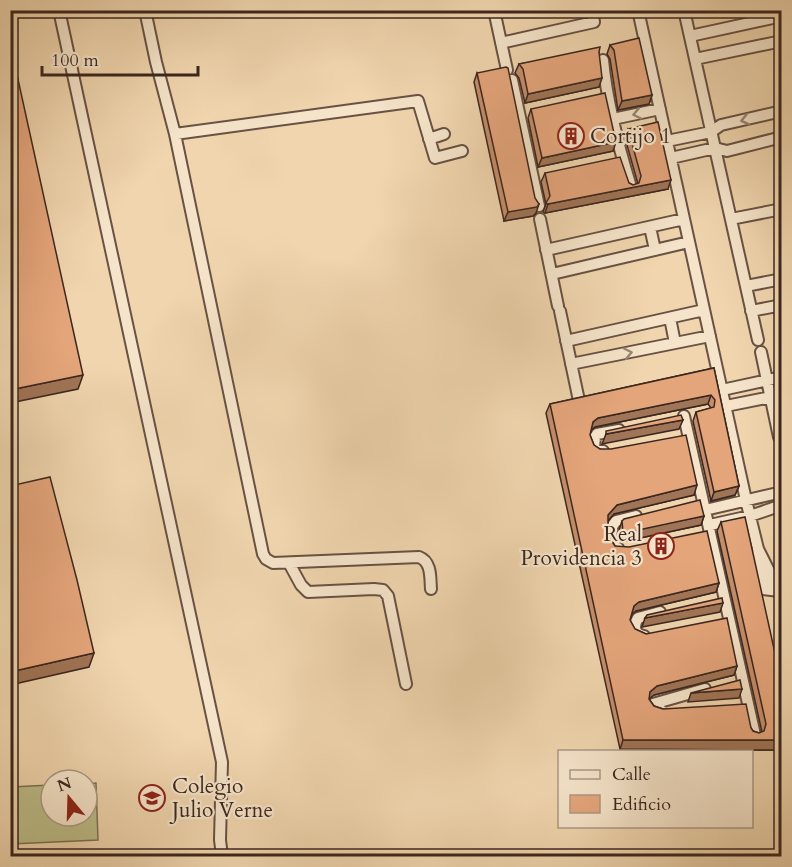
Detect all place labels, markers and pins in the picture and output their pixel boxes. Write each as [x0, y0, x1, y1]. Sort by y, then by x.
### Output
building icon: Cortijo 1 [556, 121, 586, 151]
place label: Cortijo 1 [590, 122, 671, 151]
place label: Real Providencia 3 [520, 520, 642, 573]
building icon: Real Providencia 3 [646, 531, 676, 561]
place label: Colegio Julio Verne [169, 772, 273, 825]
school or university icon: Colegio Julio Verne [137, 783, 167, 813]

